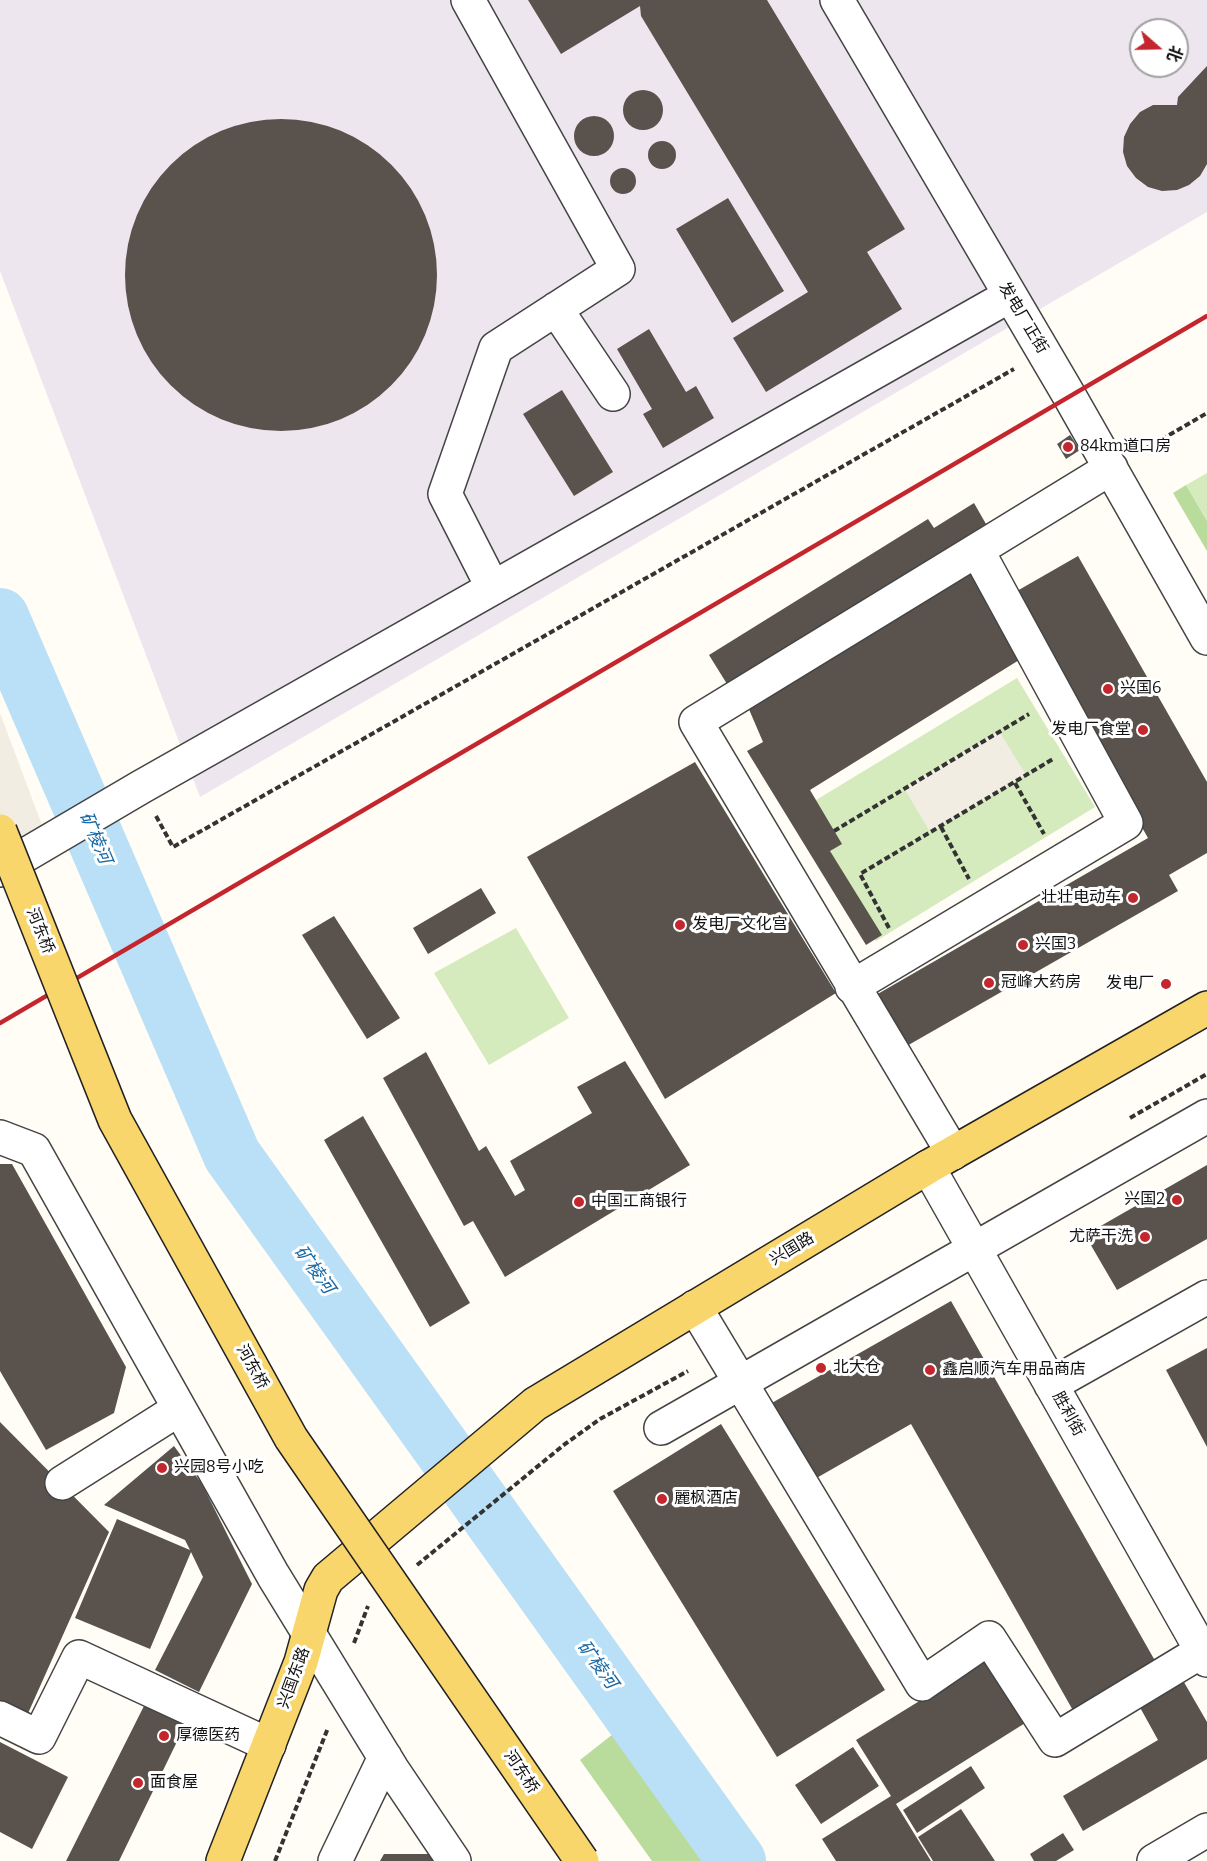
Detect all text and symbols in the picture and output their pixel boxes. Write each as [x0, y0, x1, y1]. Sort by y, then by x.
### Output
north arrow [1129, 18, 1189, 78]
text: 北 [1163, 43, 1186, 64]
street label: 发电厂正街 [994, 279, 1052, 357]
place label: 84km道口房 [1080, 437, 1171, 457]
marker: 84km道口房 [1061, 440, 1075, 454]
place label: 兴国6 [1120, 679, 1161, 699]
marker: 兴国6 [1101, 682, 1115, 696]
place label: 发电厂食堂 [1051, 720, 1131, 740]
marker: 发电厂食堂 [1136, 723, 1150, 737]
water label: 矿棱河 [75, 809, 115, 867]
place label: 壮壮电动车 [1041, 888, 1121, 908]
marker: 壮壮电动车 [1126, 891, 1140, 905]
street label: 河东桥 [22, 905, 58, 957]
place label: 发电厂文化宫 [692, 915, 788, 935]
marker: 发电厂文化宫 [673, 918, 687, 932]
place label: 兴国3 [1035, 935, 1076, 955]
marker: 兴国3 [1016, 938, 1030, 952]
place label: 冠峰大药房 [1001, 973, 1081, 993]
place label: 发电厂 [1106, 974, 1154, 994]
marker: 冠峰大药房 [982, 976, 996, 990]
marker: 发电厂 [1159, 977, 1173, 991]
place label: 兴国2 [1124, 1190, 1165, 1210]
place label: 中国工商银行 [591, 1192, 687, 1212]
marker: 兴国2 [1170, 1193, 1184, 1207]
marker: 中国工商银行 [572, 1195, 586, 1209]
place label: 尤萨干洗 [1069, 1227, 1133, 1247]
street label: 兴国路 [766, 1228, 818, 1270]
marker: 尤萨干洗 [1138, 1230, 1152, 1244]
water label: 矿棱河 [289, 1242, 339, 1298]
street label: 河东桥 [232, 1341, 272, 1393]
place label: 北大仓 [833, 1358, 881, 1378]
place label: 鑫启顺汽车用品商店 [942, 1360, 1086, 1380]
marker: 北大仓 [814, 1361, 828, 1375]
marker: 鑫启顺汽车用品商店 [923, 1363, 937, 1377]
street label: 胜利街 [1048, 1388, 1088, 1440]
place label: 兴园8号小吃 [174, 1458, 264, 1478]
marker: 兴园8号小吃 [155, 1461, 169, 1475]
place label: 麗枫酒店 [674, 1489, 738, 1509]
marker: 麗枫酒店 [655, 1492, 669, 1506]
water label: 矿棱河 [572, 1637, 622, 1693]
street label: 兴国东路 [274, 1645, 314, 1711]
place label: 厚德医药 [176, 1726, 240, 1746]
marker: 厚德医药 [157, 1729, 171, 1743]
street label: 河东桥 [500, 1747, 542, 1797]
place label: 面食屋 [150, 1773, 198, 1793]
marker: 面食屋 [131, 1776, 145, 1790]

